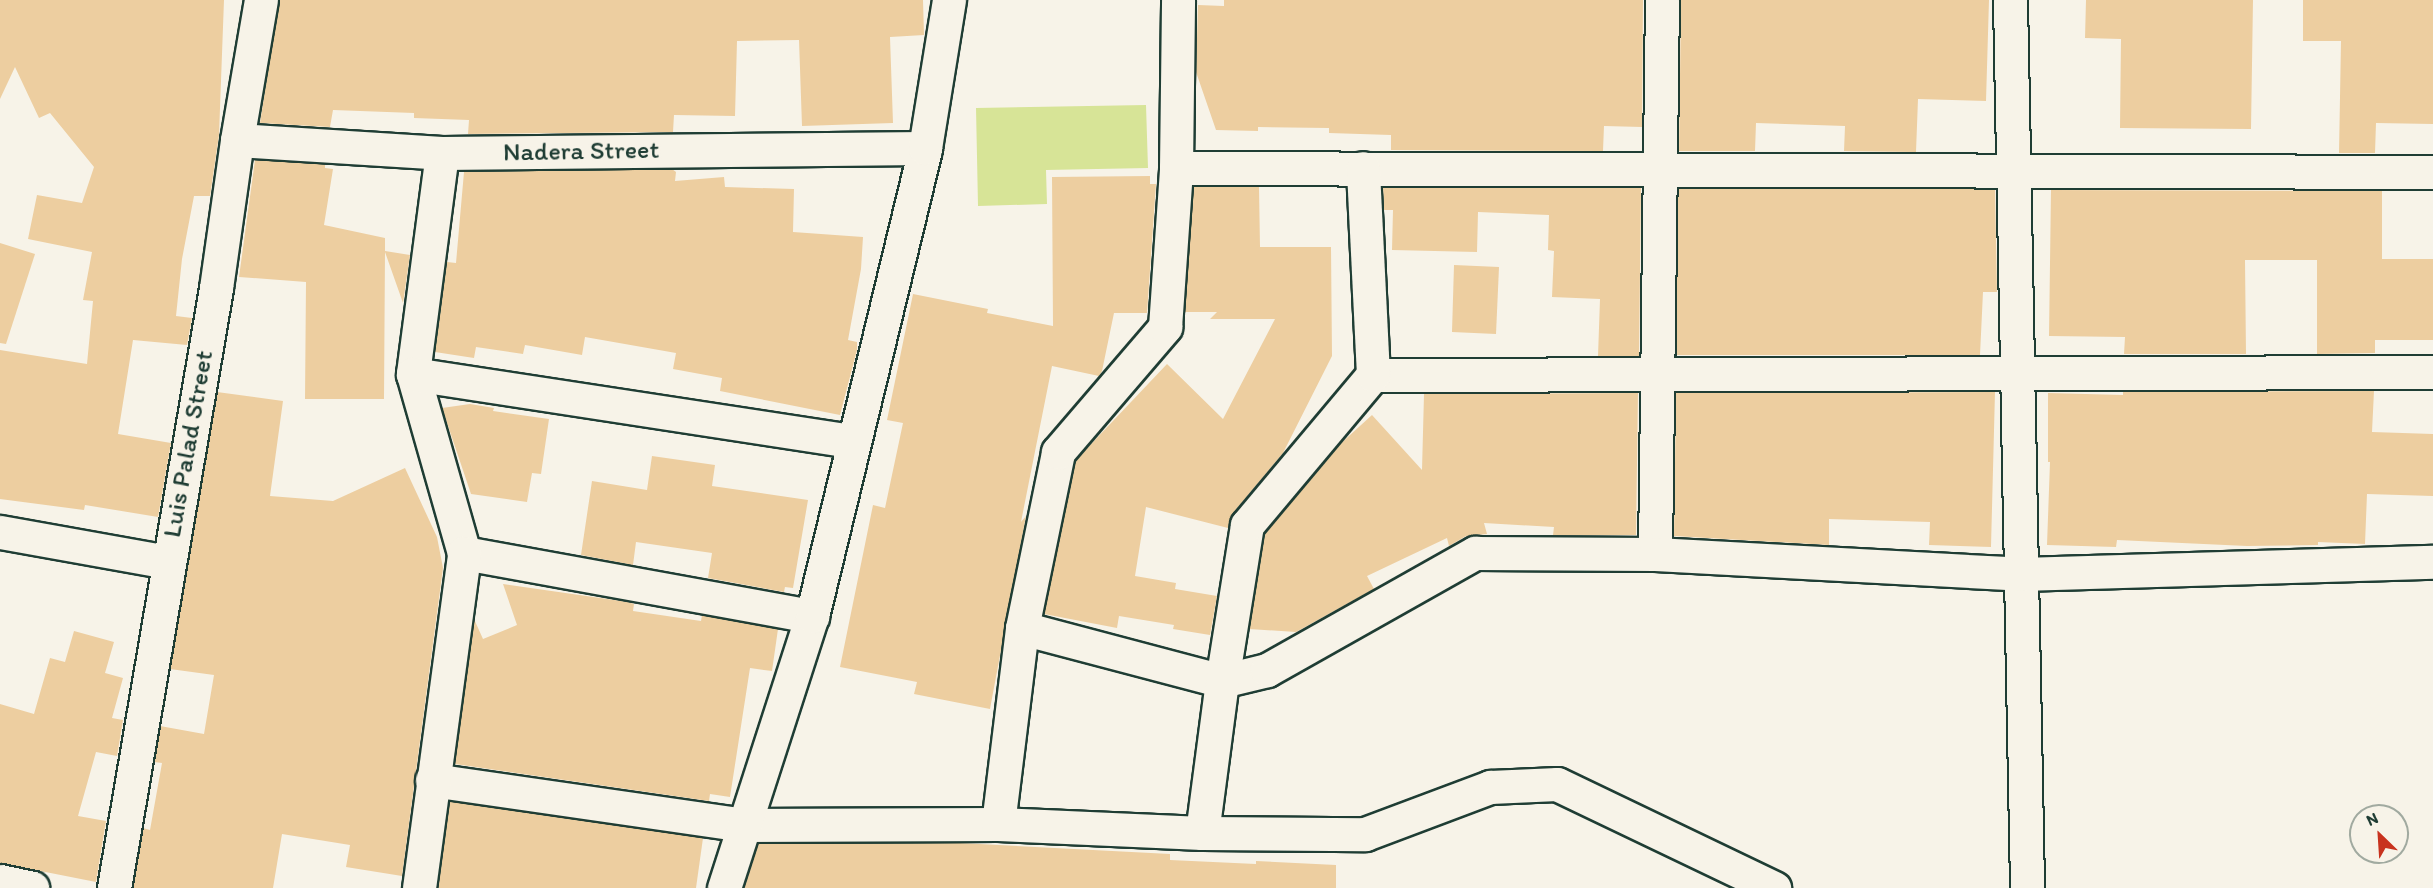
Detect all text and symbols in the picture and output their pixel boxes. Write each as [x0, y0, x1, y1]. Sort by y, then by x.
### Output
street label: Nadera Street [503, 134, 659, 168]
street label: Luis Palad Street [156, 349, 220, 539]
north arrow [2349, 804, 2409, 864]
text: N [2363, 808, 2381, 830]

